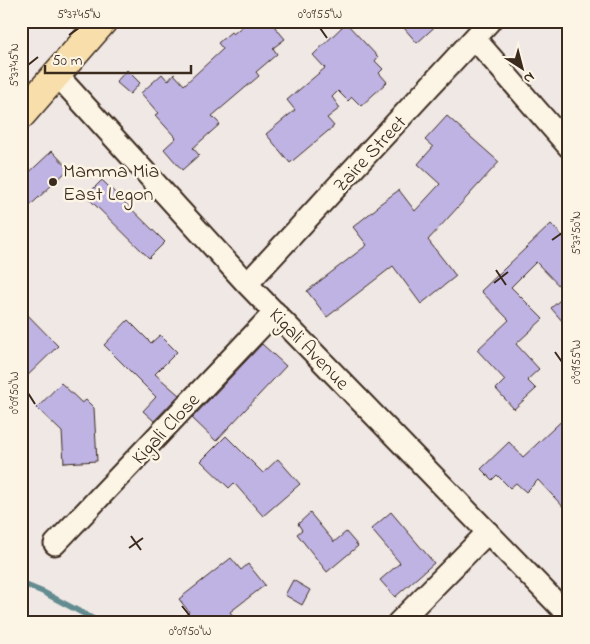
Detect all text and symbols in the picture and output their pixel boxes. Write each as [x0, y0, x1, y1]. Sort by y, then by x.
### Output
text: 5°37'45"N [57, 6, 101, 24]
text: 0°09'55"W [298, 6, 342, 24]
scale bar [45, 42, 191, 74]
north arrow [498, 42, 548, 92]
text: 5°37'45"N [6, 43, 24, 87]
text: 50 m [52, 50, 83, 72]
text: N [519, 66, 539, 89]
street label: Zaire Street [327, 109, 414, 200]
place label: Mamma Mia East Legon [63, 158, 159, 211]
marker: Mamma Mia East Legon [47, 176, 59, 188]
text: 5°37'50"N [568, 211, 586, 255]
street label: Kigali Avenue [261, 302, 355, 398]
text: 0°09'55"W [568, 340, 586, 384]
text: 0°09'50"W [6, 372, 24, 414]
street label: Kigali Close [126, 387, 209, 473]
text: 0°09'50"W [169, 623, 211, 641]

